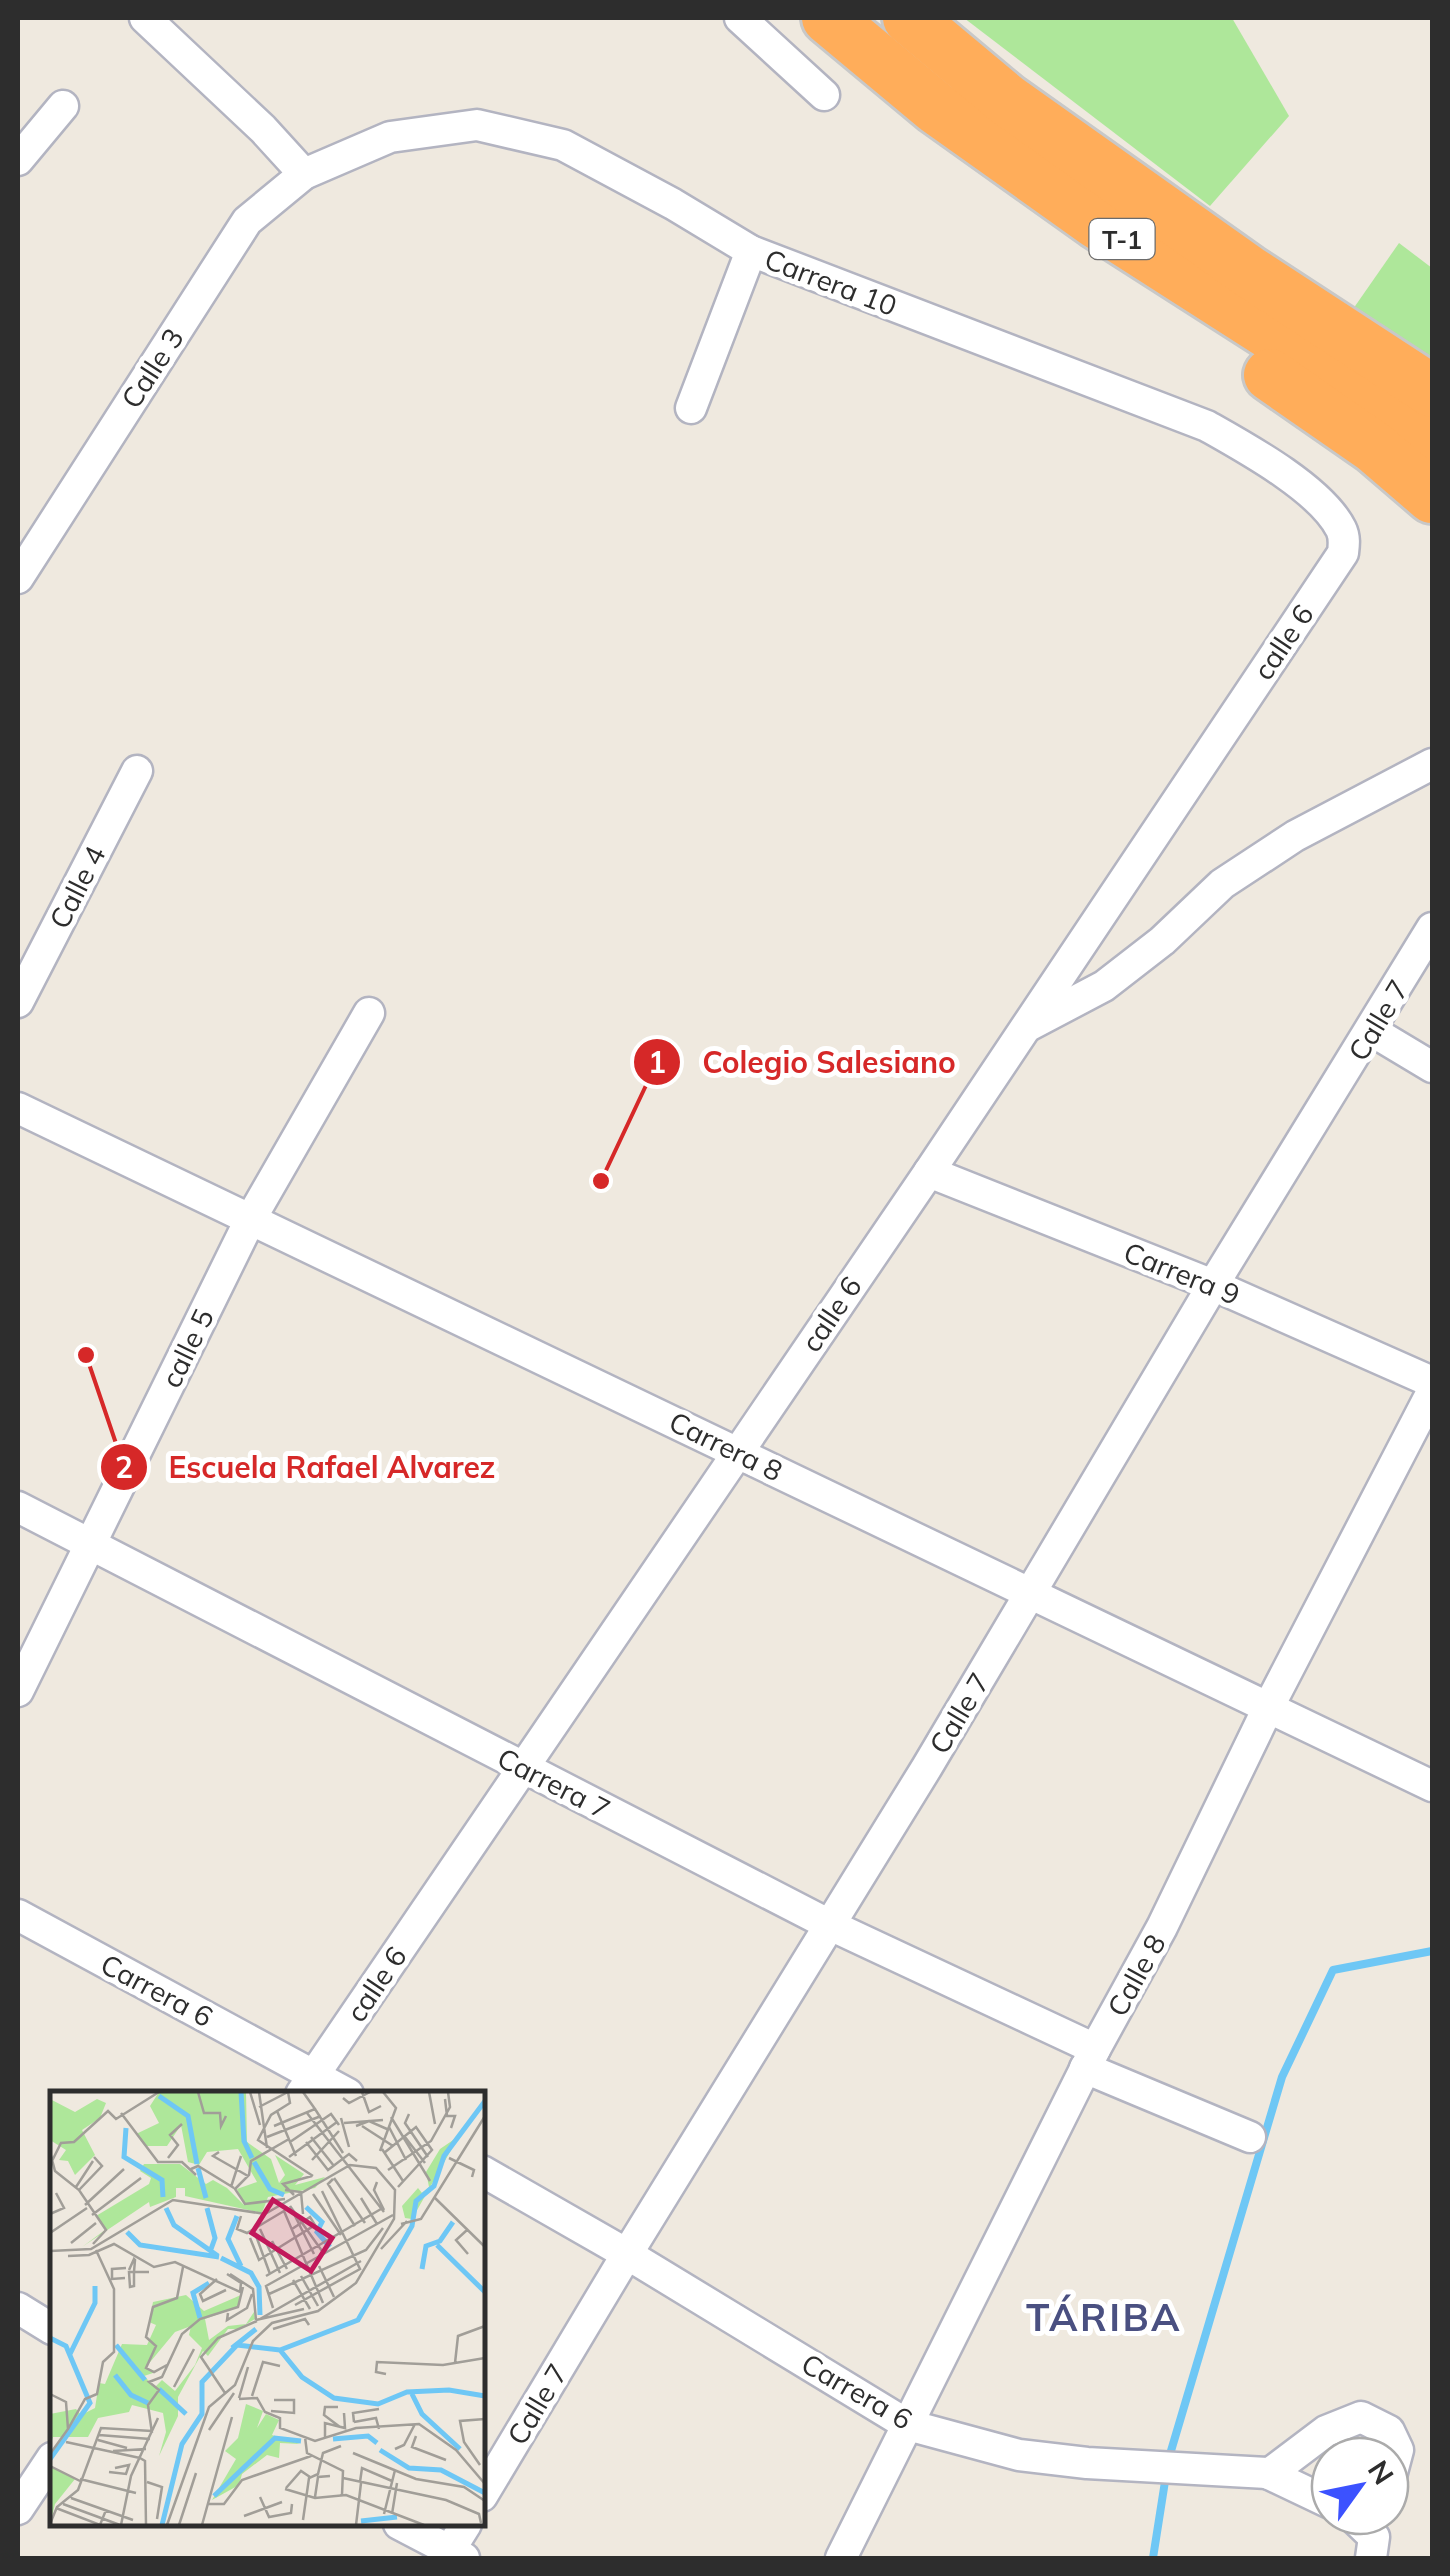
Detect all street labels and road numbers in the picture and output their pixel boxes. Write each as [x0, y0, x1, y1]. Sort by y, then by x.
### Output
road number: T-1 [1090, 219, 1154, 259]
street label: Carrera 10 [760, 241, 902, 323]
street label: Calle 3 [113, 321, 191, 415]
street label: calle 6 [1245, 598, 1321, 686]
street label: Calle 4 [41, 840, 113, 934]
street label: Calle 7 [1340, 973, 1416, 1067]
street label: Carrera 9 [1119, 1234, 1245, 1312]
street label: calle 6 [793, 1270, 869, 1358]
street label: calle 5 [153, 1303, 221, 1393]
street label: Carrera 8 [664, 1404, 788, 1488]
street label: Calle 7 [921, 1666, 997, 1760]
street label: Carrera 7 [492, 1740, 616, 1826]
street label: Calle 8 [1099, 1928, 1173, 2022]
street label: calle 6 [338, 1940, 414, 2028]
street label: Carrera 6 [95, 1946, 219, 2034]
street label: Carrera 6 [796, 2345, 918, 2437]
street label: Calle 7 [499, 2357, 575, 2451]

